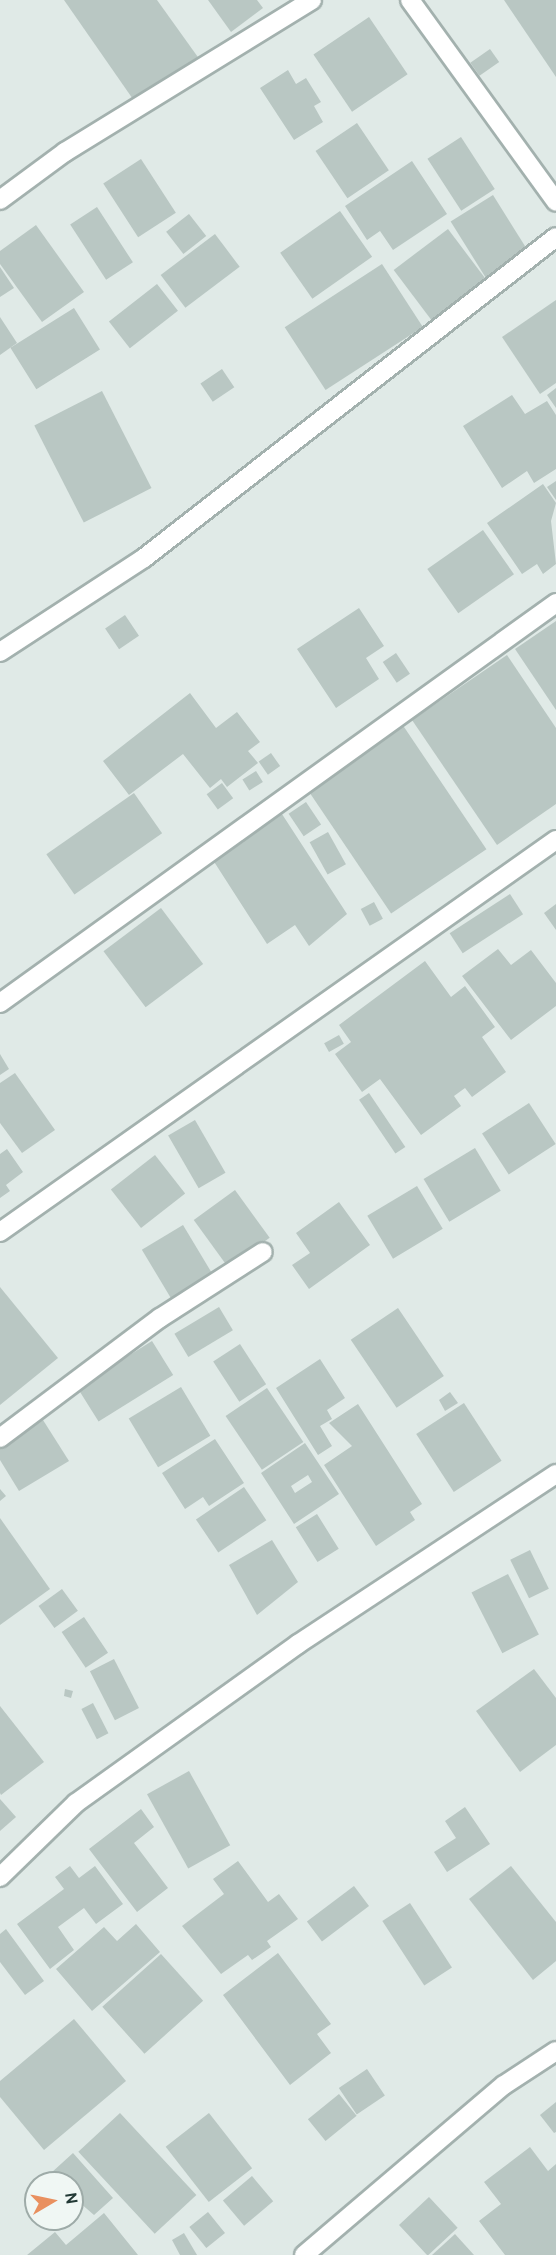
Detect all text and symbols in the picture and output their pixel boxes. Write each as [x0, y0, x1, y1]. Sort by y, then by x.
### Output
north arrow [24, 2171, 84, 2231]
text: N [59, 2191, 81, 2206]

